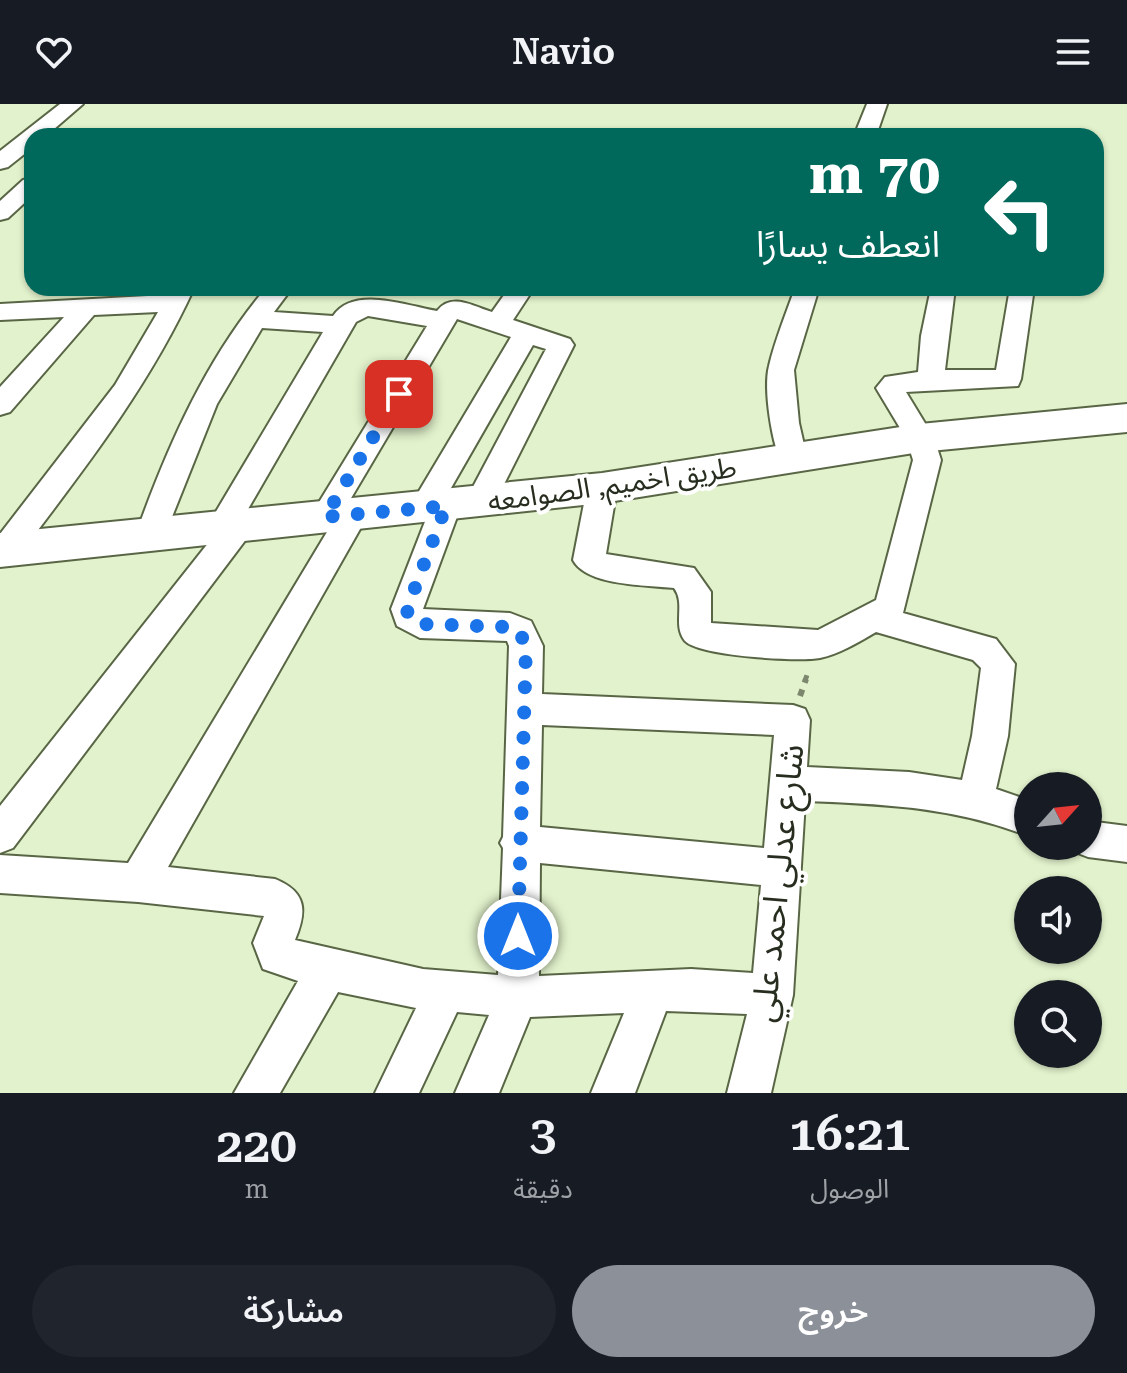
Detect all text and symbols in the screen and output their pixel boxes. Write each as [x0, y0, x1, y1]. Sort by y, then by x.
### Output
icon: heart [32, 30, 76, 74]
icon: menu [1051, 30, 1095, 74]
text: Navio [512, 31, 615, 73]
text: 70 m [809, 141, 940, 207]
icon: left [968, 160, 1072, 264]
text: انعطف يسارًا [756, 224, 940, 266]
pin [365, 360, 433, 428]
icon: arrive [377, 372, 421, 416]
street label: طريق اخميم, الصوامعه [486, 451, 739, 523]
street label: شارع عدلي احمد علي [743, 742, 817, 1025]
north arrow [1014, 772, 1102, 860]
map controls [1014, 772, 1102, 1068]
button: sound [1014, 876, 1102, 964]
position arrow [476, 894, 560, 978]
button: search [1014, 980, 1102, 1068]
text: 3 [530, 1106, 556, 1162]
text: 16:21 [789, 1106, 911, 1162]
text: 220 [216, 1118, 297, 1174]
text: m [245, 1174, 269, 1204]
text: دقيقة [513, 1174, 573, 1204]
text: الوصول [810, 1174, 889, 1204]
button: مشاركة [32, 1265, 556, 1357]
button: خروج [572, 1265, 1095, 1357]

